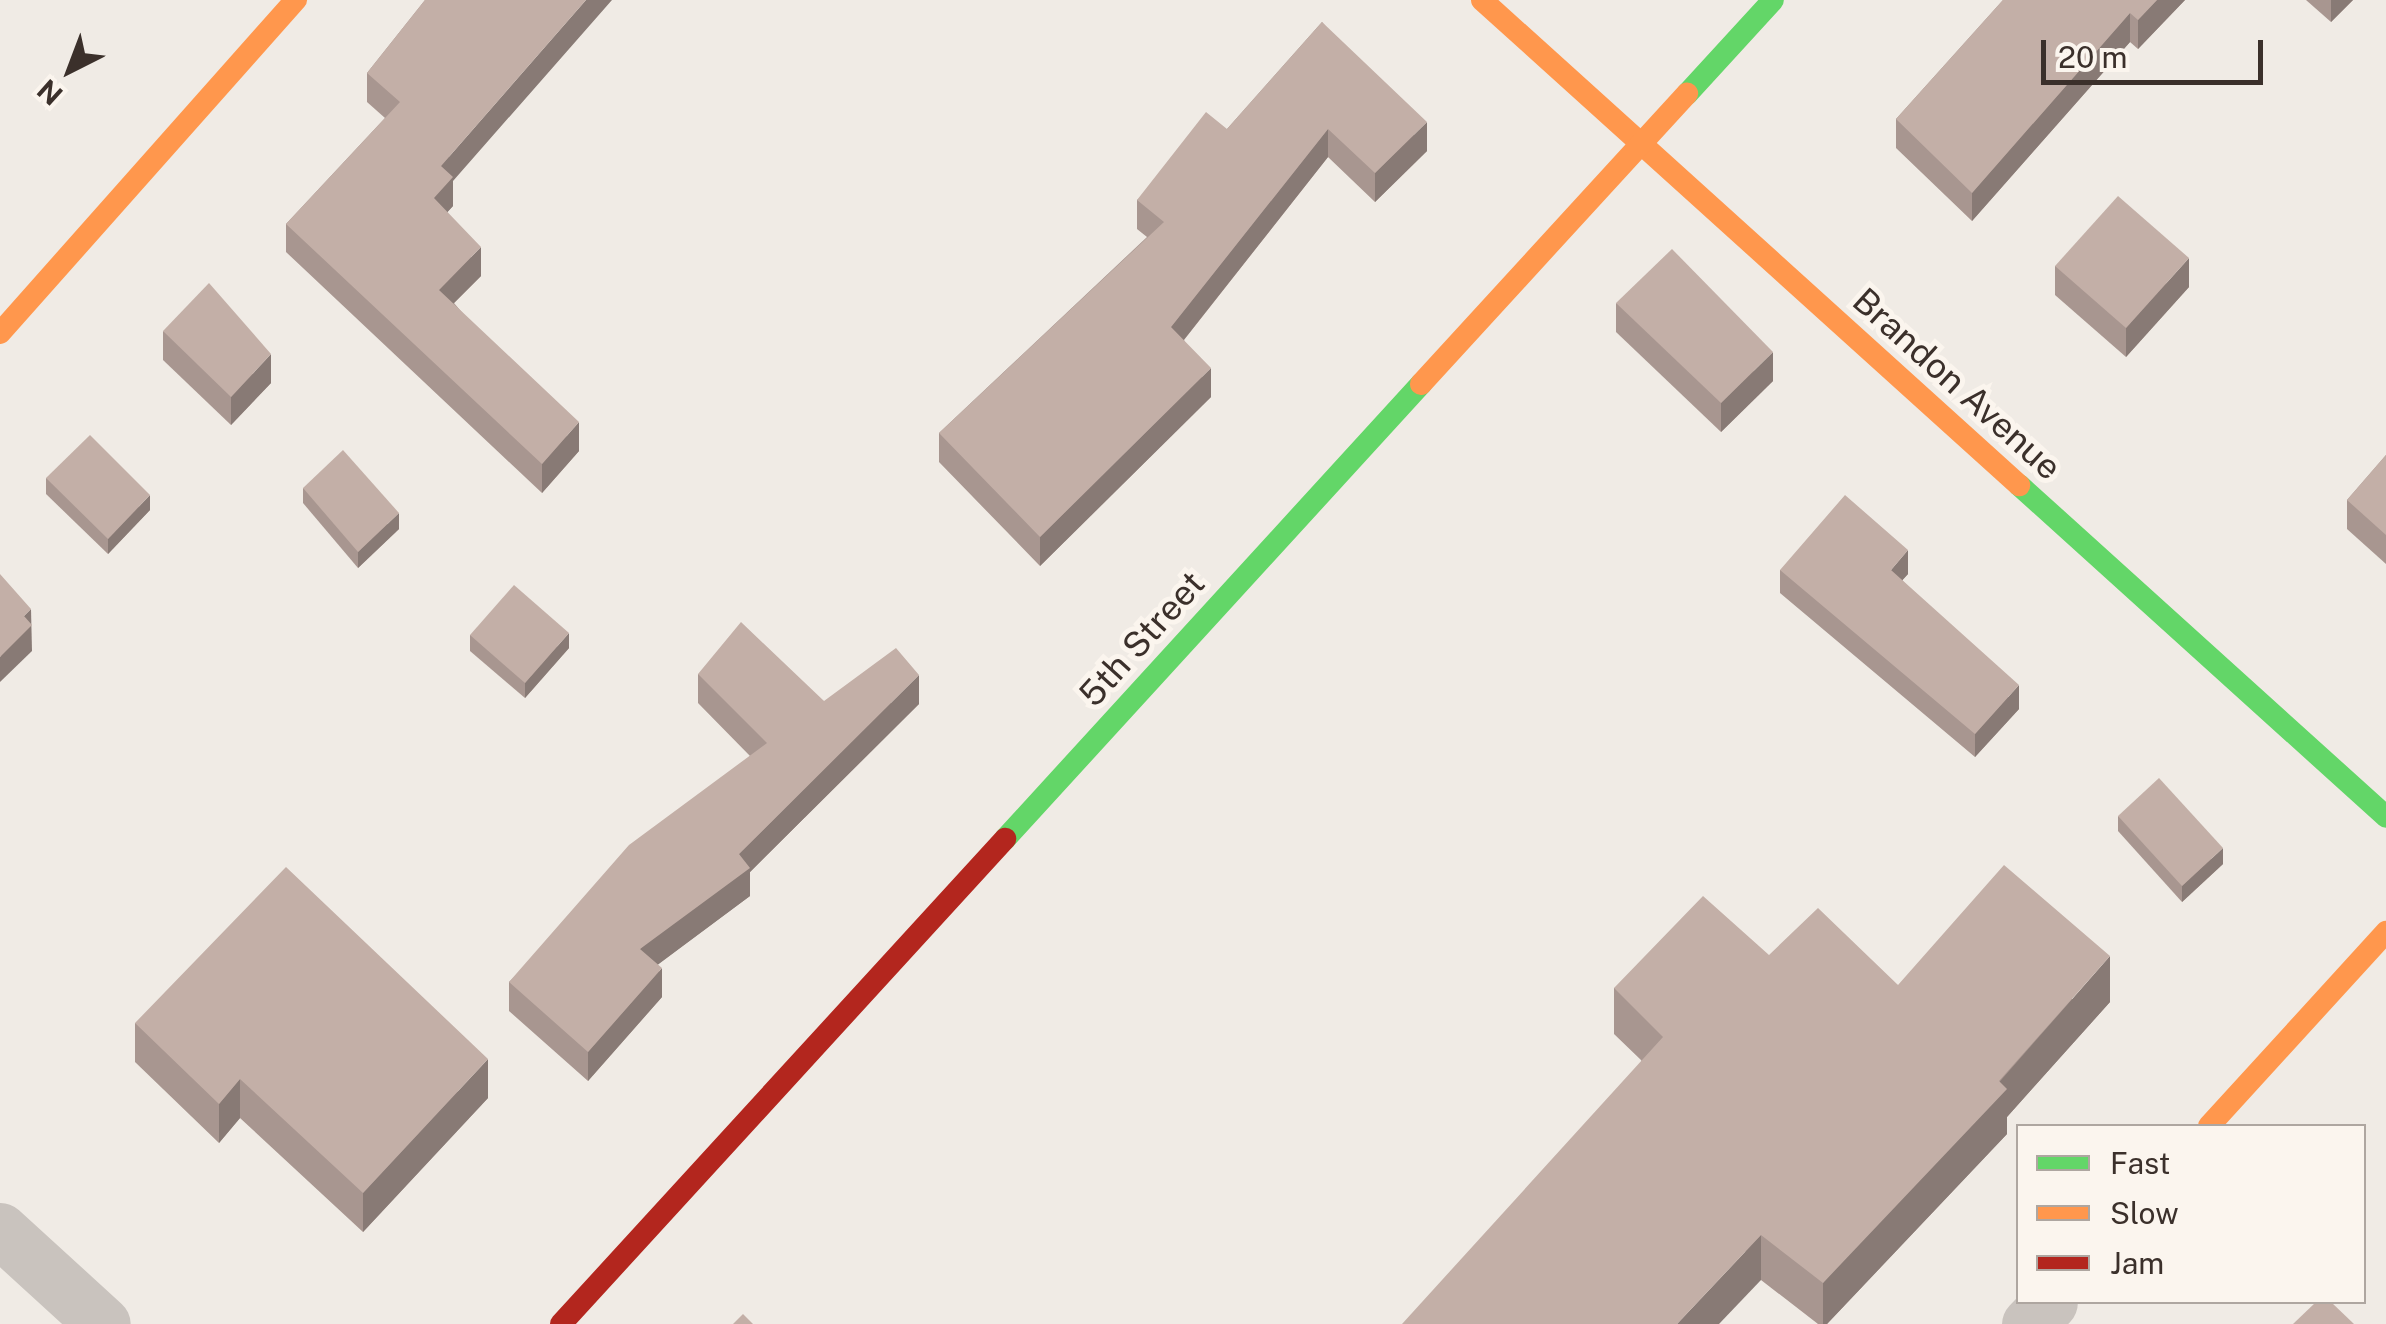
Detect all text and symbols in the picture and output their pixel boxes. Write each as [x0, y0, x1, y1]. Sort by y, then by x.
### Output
north arrow [20, 20, 120, 120]
scale bar [2046, 20, 2268, 82]
text: 20 m [2058, 39, 2127, 75]
text: N [30, 73, 69, 112]
street label: Brandon Avenue [1844, 280, 2070, 488]
street label: 5th Street [1071, 563, 1213, 715]
legend [2016, 1124, 2366, 1304]
text: Fast [2110, 1145, 2170, 1181]
text: Slow [2110, 1195, 2179, 1231]
text: Jam [2110, 1245, 2164, 1281]

